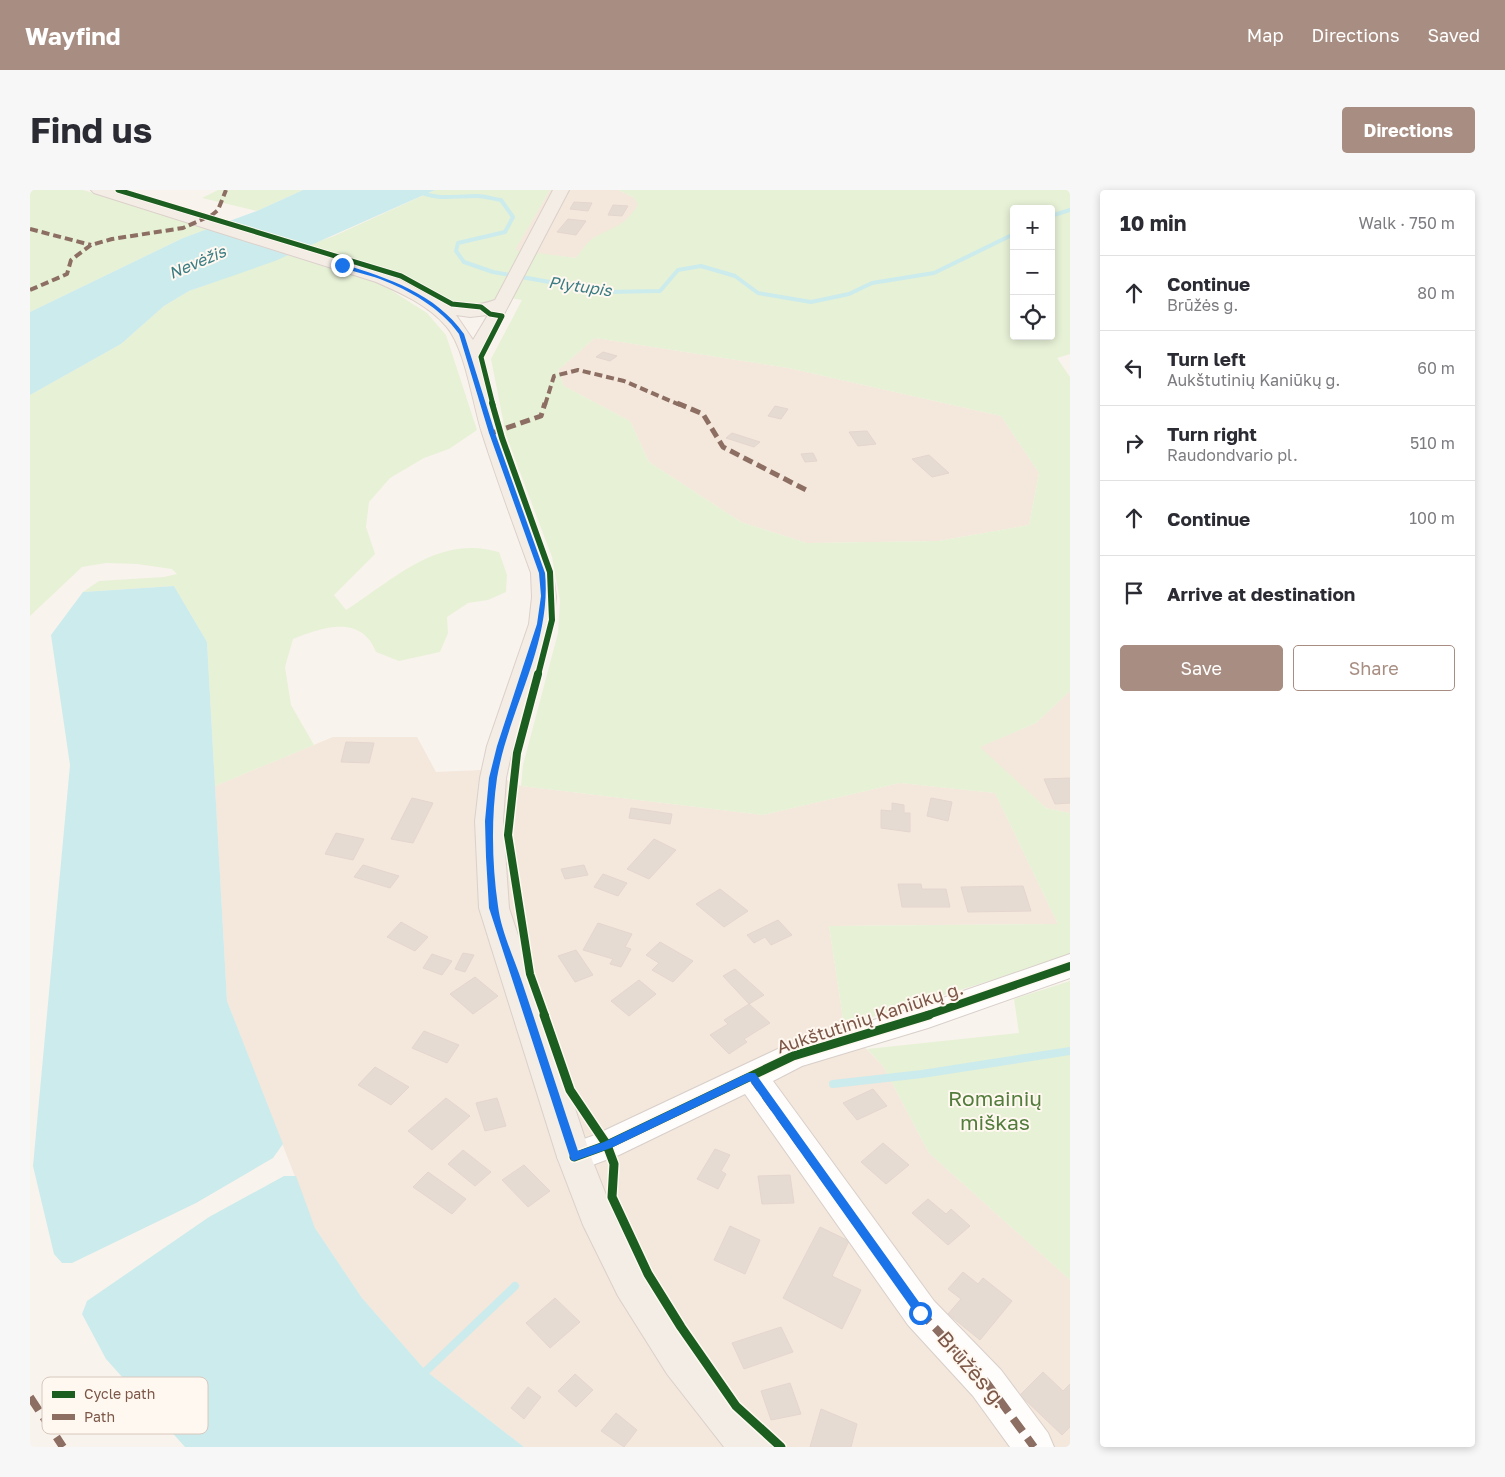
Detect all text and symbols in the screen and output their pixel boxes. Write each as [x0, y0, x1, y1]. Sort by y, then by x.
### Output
text: Wayfind [25, 21, 121, 50]
text: Map [1247, 24, 1283, 46]
text: Directions [1311, 24, 1399, 46]
text: Saved [1427, 24, 1480, 46]
button: Directions [1342, 107, 1475, 153]
text: Find us [30, 109, 152, 151]
map controls [1010, 205, 1055, 340]
button: + [1010, 205, 1055, 250]
text: 10 min [1120, 210, 1187, 236]
text: Walk · 750 m [1358, 213, 1455, 233]
water label: Nevėžis [165, 240, 230, 283]
button: − [1010, 250, 1055, 295]
route end [331, 254, 354, 277]
water label: Plytupis [547, 272, 614, 301]
text: Continue [1167, 272, 1250, 295]
icon: ahead [1120, 279, 1148, 307]
text: 80 m [1417, 283, 1455, 303]
button: locate [1010, 295, 1055, 340]
text: Brūžės g. [1167, 295, 1238, 315]
text: Turn left [1167, 347, 1246, 370]
icon: left [1120, 354, 1148, 382]
text: 60 m [1417, 358, 1455, 378]
text: Aukštutinių Kaniūkų g. [1167, 370, 1340, 390]
text: Turn right [1167, 422, 1257, 445]
icon: right [1120, 429, 1148, 457]
text: 510 m [1410, 433, 1455, 453]
text: Raudondvario pl. [1167, 445, 1298, 465]
icon: ahead [1120, 504, 1148, 532]
text: Continue [1167, 507, 1250, 530]
text: 100 m [1409, 508, 1455, 528]
icon: arrive [1120, 579, 1148, 607]
text: Arrive at destination [1167, 582, 1355, 605]
button: Save [1120, 645, 1283, 691]
button: Share [1293, 645, 1455, 691]
street label: Aukštutinių Kaniūkų g. [774, 976, 966, 1058]
park label: Romainių miškas [948, 1085, 1042, 1135]
route start [909, 1302, 932, 1325]
street label: Brūžės g. [932, 1326, 1013, 1413]
legend [42, 1377, 208, 1434]
text: Cycle path [84, 1385, 155, 1402]
text: Path [84, 1408, 115, 1425]

